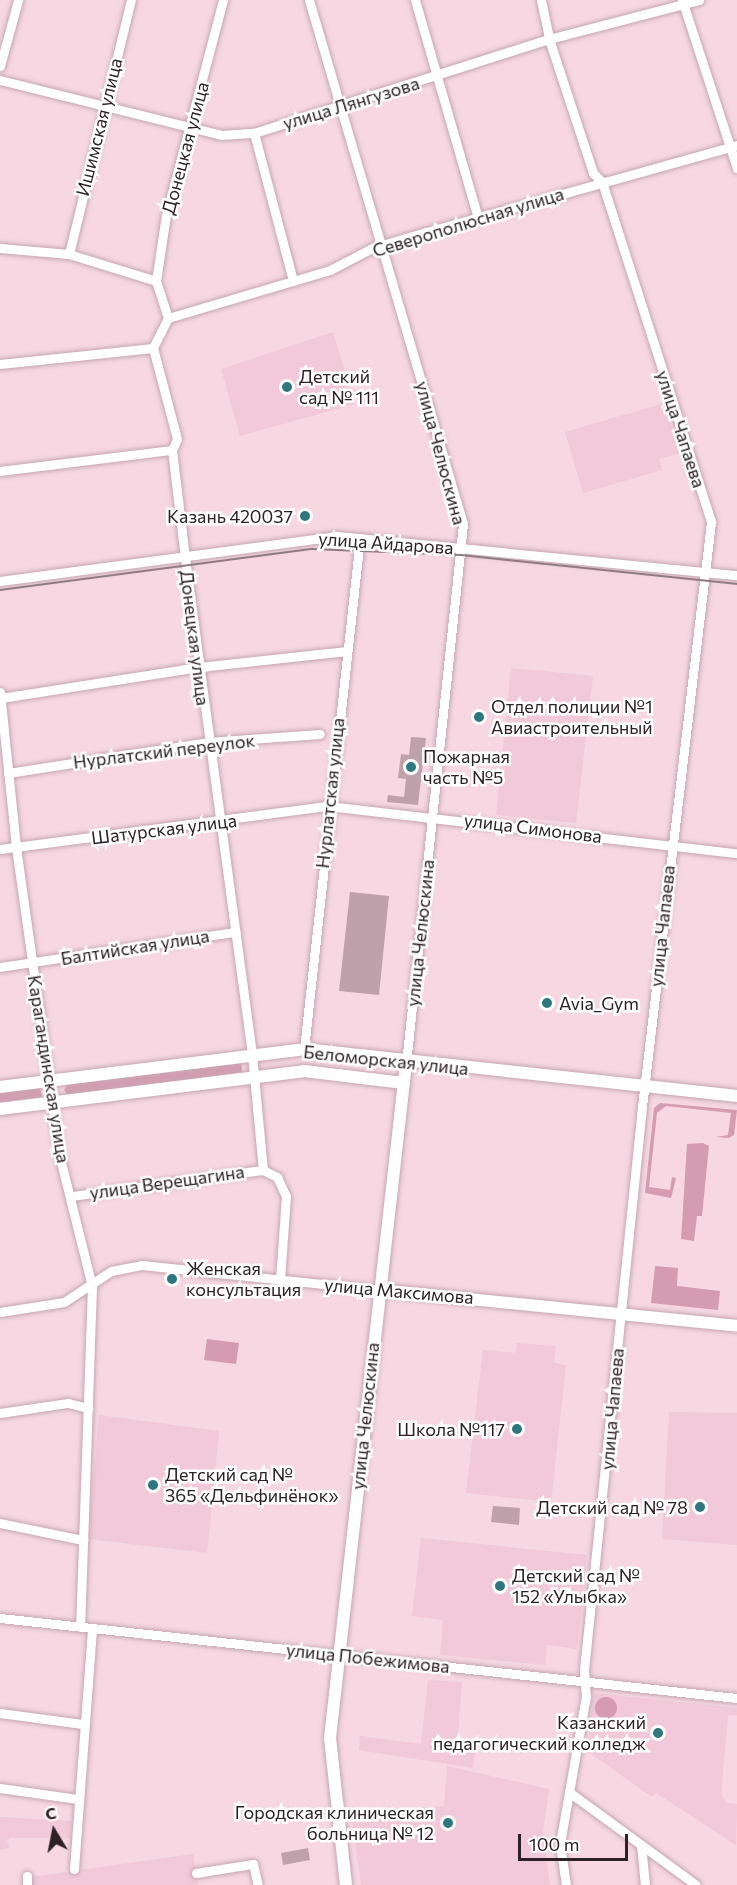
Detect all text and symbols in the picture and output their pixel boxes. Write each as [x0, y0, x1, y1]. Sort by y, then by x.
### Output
street label: Ишимская улица [71, 56, 127, 198]
street label: улица Лянгузова [280, 72, 422, 134]
street label: Донецкая улица [157, 79, 213, 217]
street label: Северополюсная улица [370, 183, 566, 261]
place label: Детский сад № 111 [299, 366, 379, 409]
street label: улица Чапаева [652, 368, 710, 490]
street label: улица Челюскина [411, 379, 471, 527]
marker: Детский сад № 111 [280, 380, 294, 394]
place label: Казань 420037 [167, 505, 293, 527]
marker: Казань 420037 [298, 509, 312, 523]
street label: улица Айдарова [318, 528, 454, 558]
street label: Донецкая улица [176, 569, 214, 707]
place label: Отдел полиции №1 Авиастроительный [491, 696, 653, 738]
marker: Отдел полиции №1 Авиастроительный [472, 710, 486, 724]
street label: Нурлатская улица [311, 717, 349, 869]
street label: Нурлатский переулок [72, 729, 256, 773]
place label: Пожарная часть №5 [423, 746, 510, 789]
marker: Пожарная часть №5 [404, 760, 418, 774]
street label: Шатурская улица [90, 809, 238, 849]
street label: улица Симонова [463, 809, 603, 847]
street label: улица Челюскина [402, 858, 438, 1008]
street label: улица Чапаева [645, 864, 679, 988]
street label: Балтийская улица [59, 925, 211, 969]
street label: Карагандинская улица [23, 974, 75, 1164]
place label: Avia_Gym [559, 992, 639, 1014]
marker: Avia_Gym [540, 996, 554, 1010]
street label: Беломорская улица [302, 1041, 470, 1079]
street label: улица Верещагина [88, 1160, 246, 1204]
place label: Женская консультация [186, 1258, 301, 1300]
marker: Женская консультация [163, 1270, 181, 1288]
street label: улица Максимова [323, 1274, 475, 1308]
street label: улица Челюскина [347, 1341, 383, 1491]
street label: улица Чапаева [596, 1347, 628, 1471]
place label: Школа №117 [397, 1418, 505, 1440]
marker: Школа №117 [510, 1422, 524, 1436]
place label: Детский сад № 365 «Дельфинёнок» [165, 1464, 339, 1506]
marker: Детский сад № 365 «Дельфинёнок» [146, 1478, 160, 1492]
place label: Детский сад № 78 [536, 1496, 688, 1518]
marker: Детский сад № 78 [693, 1500, 707, 1514]
place label: Детский сад № 152 «Улыбка» [512, 1565, 640, 1608]
marker: Детский сад № 152 «Улыбка» [493, 1579, 507, 1593]
street label: улица Побежимова [285, 1639, 451, 1677]
place label: Казанский педагогический колледж [433, 1712, 646, 1754]
marker: Казанский педагогический колледж [651, 1726, 665, 1740]
north arrow [24, 1801, 84, 1861]
text: С [44, 1802, 58, 1823]
place label: Городская клиническая больница № 12 [235, 1802, 434, 1844]
marker: Городская клиническая больница № 12 [439, 1814, 457, 1832]
scale bar [521, 1822, 630, 1860]
text: 100 m [529, 1833, 579, 1855]

